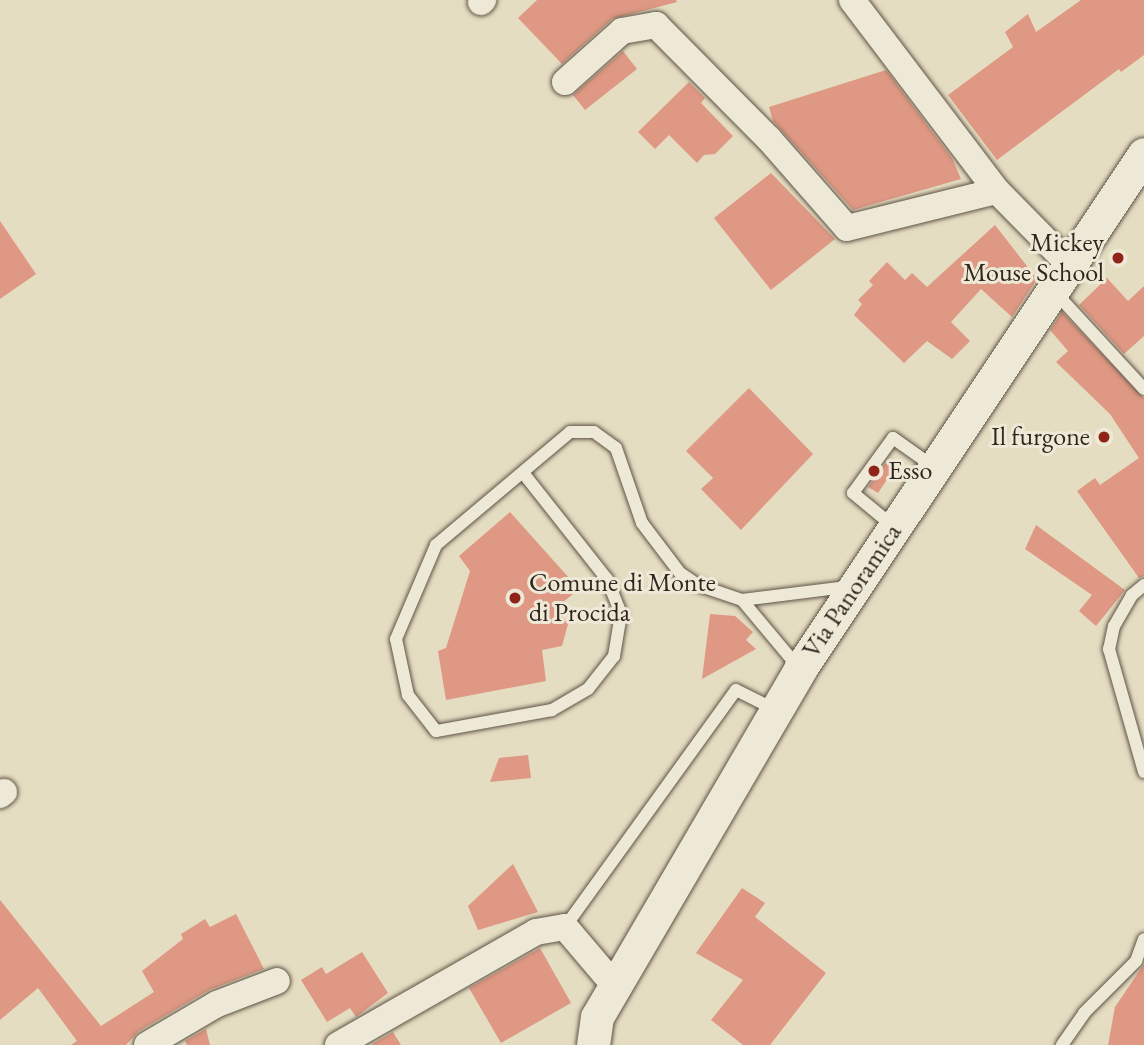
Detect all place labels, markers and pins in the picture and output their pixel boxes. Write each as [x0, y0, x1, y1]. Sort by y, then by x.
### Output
place label: Mickey Mouse School [963, 227, 1104, 288]
marker: Mickey Mouse School [1110, 250, 1126, 266]
place label: Il furgone [991, 421, 1090, 453]
marker: Il furgone [1096, 429, 1112, 445]
place label: Esso [888, 455, 932, 487]
marker: Esso [866, 463, 882, 479]
place label: Comune di Monte di Procida [529, 567, 716, 628]
marker: Comune di Monte di Procida [507, 590, 523, 606]

